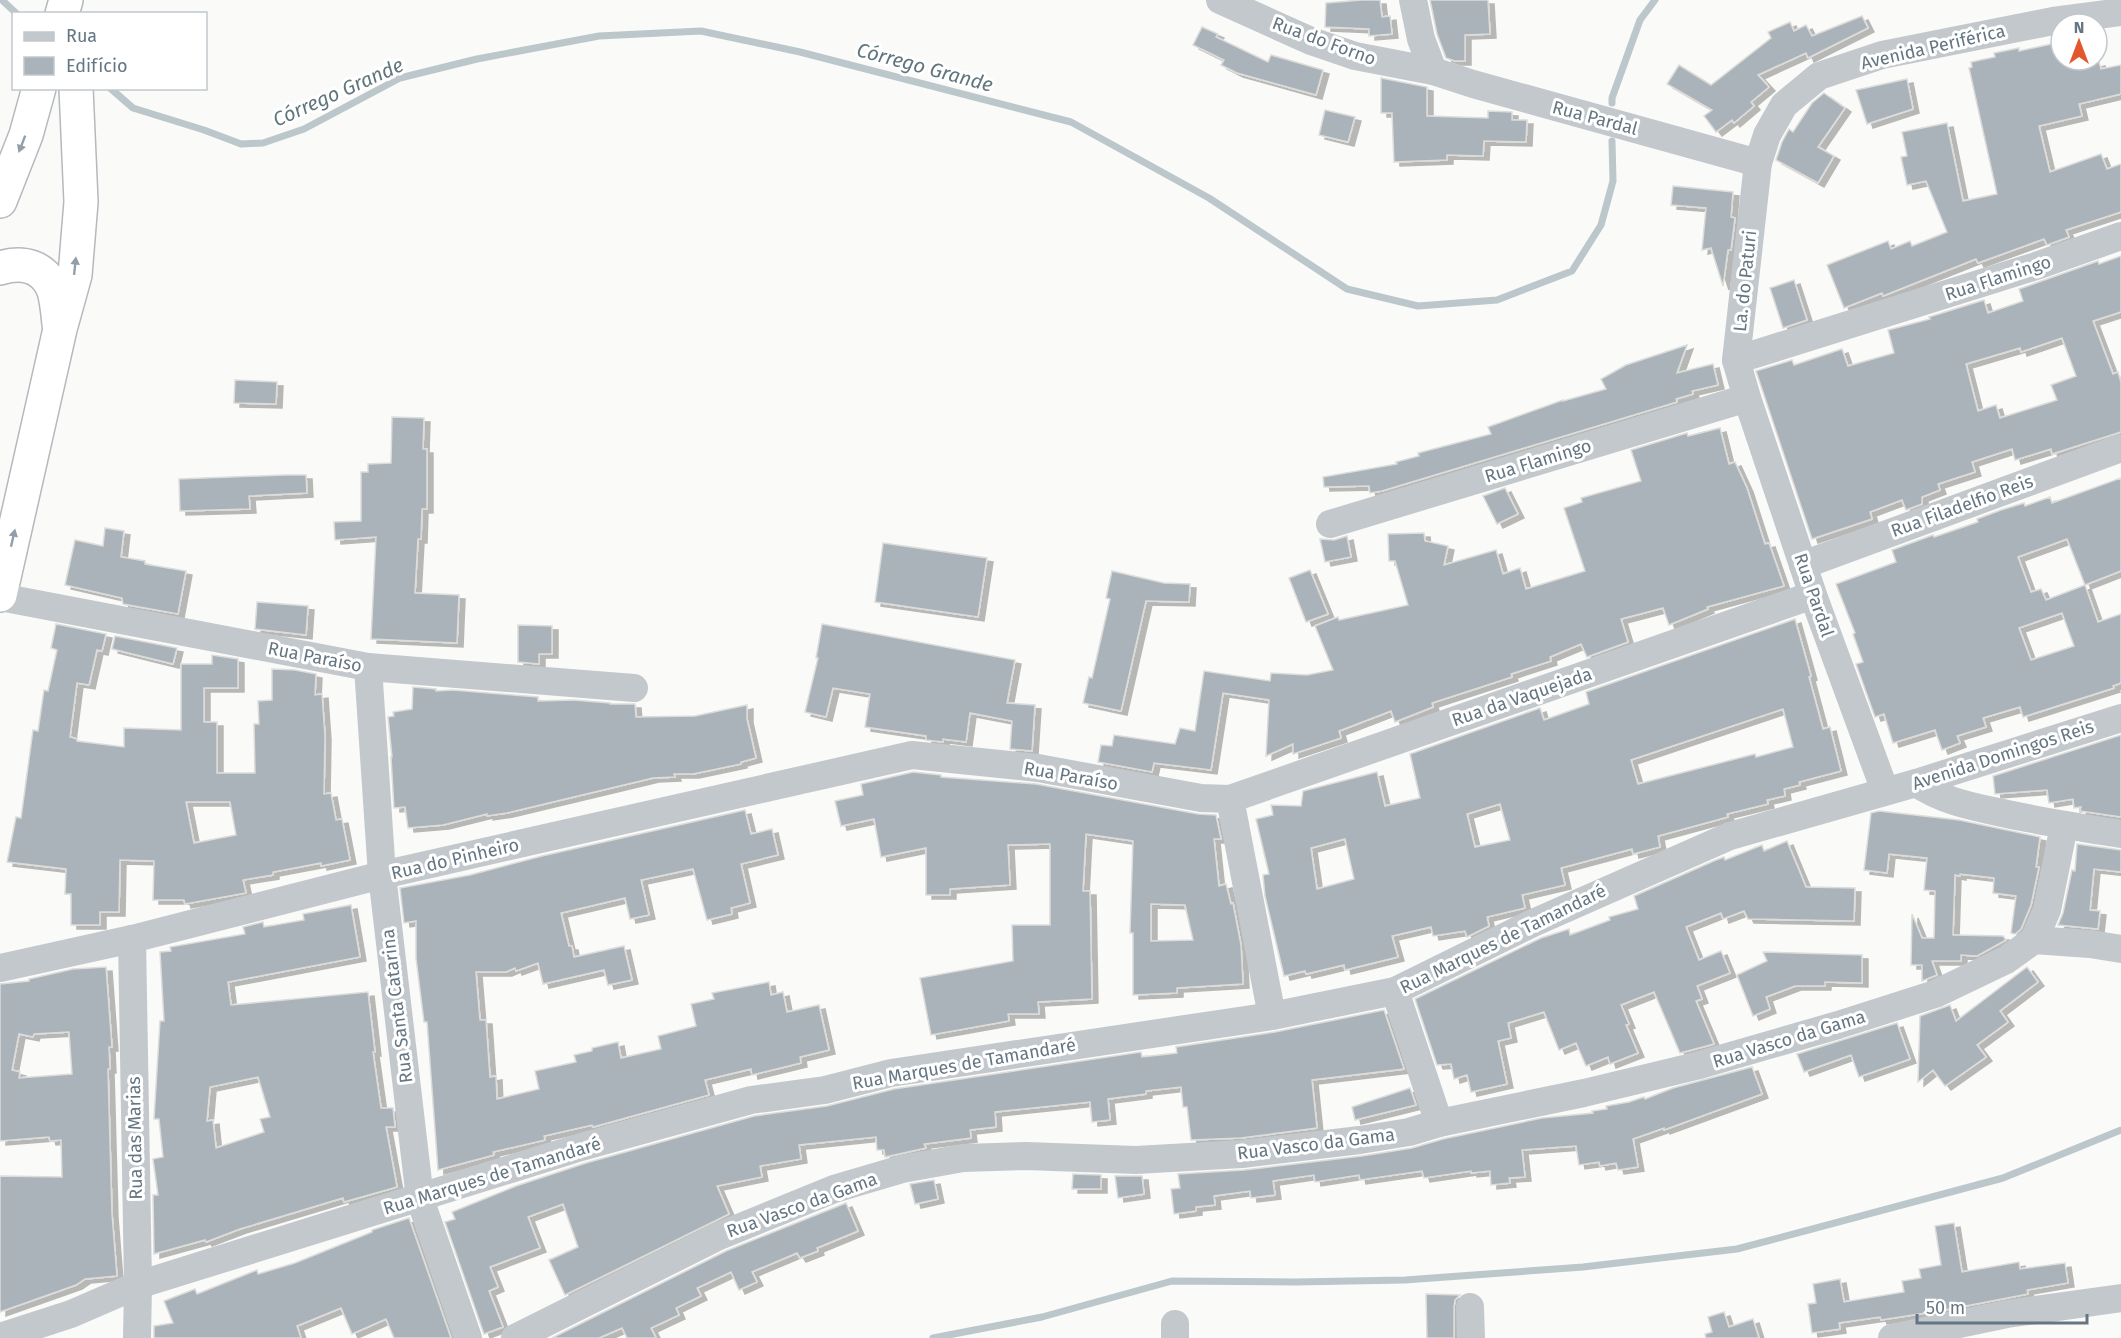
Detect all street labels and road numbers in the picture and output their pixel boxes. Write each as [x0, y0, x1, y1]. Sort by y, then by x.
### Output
street label: Rua do Forno [1269, 12, 1379, 70]
street label: Avenida Periférica [1859, 20, 2007, 74]
street label: Rua Pardal [1550, 96, 1640, 140]
street label: La. do Paturi [1729, 229, 1761, 333]
street label: Rua Flamingo [1942, 251, 2054, 305]
street label: Rua Flamingo [1482, 434, 1594, 488]
street label: Rua Filadelfio Reis [1888, 470, 2036, 542]
street label: Rua Pardal [1789, 550, 1839, 640]
street label: Rua Paraíso [266, 637, 364, 677]
street label: Rua da Vaquejada [1449, 663, 1595, 731]
street label: Avenida Domingos Reis [1909, 715, 2097, 795]
street label: Rua Paraíso [1022, 757, 1120, 795]
street label: Rua do Pinheiro [389, 834, 521, 884]
street label: Rua Marques de Tamandaré [1396, 879, 1610, 999]
street label: Rua Santa Catarina [377, 928, 417, 1084]
street label: Rua Vasco da Gama [1710, 1005, 1868, 1073]
street label: Rua Marques de Tamandaré [851, 1034, 1077, 1094]
street label: Rua das Marias [123, 1076, 147, 1200]
street label: Rua Vasco da Gama [1236, 1123, 1396, 1165]
street label: Rua Marques de Tamandaré [381, 1132, 603, 1220]
street label: Rua Vasco da Gama [724, 1168, 880, 1242]

